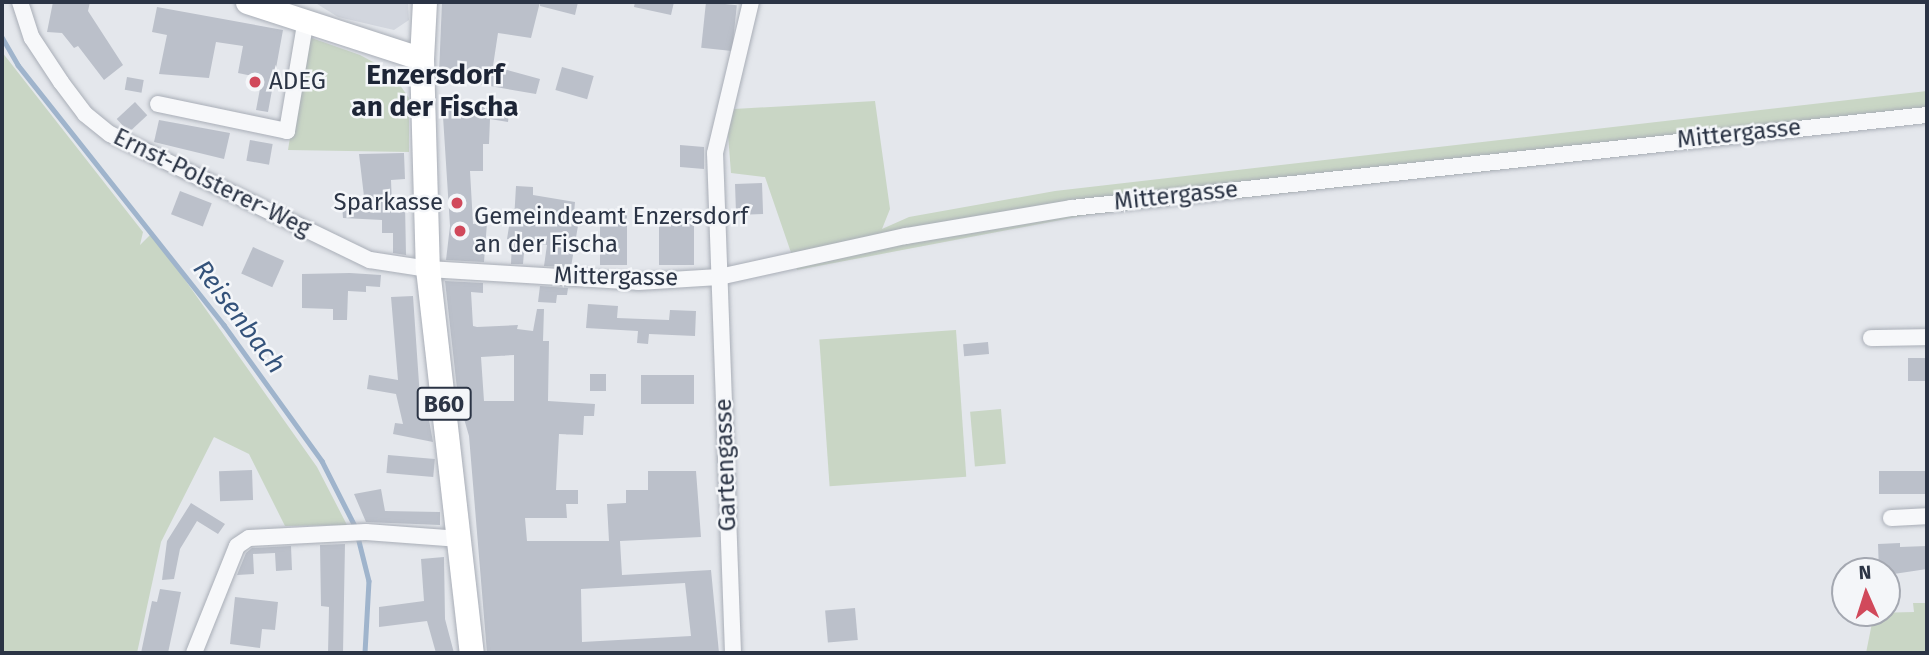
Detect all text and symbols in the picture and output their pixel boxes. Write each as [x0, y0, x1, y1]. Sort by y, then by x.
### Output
district label: Enzersdorf an der Fischa [351, 58, 519, 124]
place label: ADEG [269, 68, 326, 96]
marker: ADEG [247, 74, 263, 90]
street label: Mittergasse [1676, 113, 1802, 155]
street label: Ernst-Polsterer-Weg [108, 123, 316, 243]
street label: Mittergasse [1113, 175, 1239, 217]
place label: Sparkasse [334, 189, 443, 217]
marker: Sparkasse [449, 195, 465, 211]
place label: Gemeindeamt Enzersdorf an der Fischa [474, 203, 748, 259]
marker: Gemeindeamt Enzersdorf an der Fischa [452, 223, 468, 239]
water label: Reisenbach [186, 254, 292, 380]
street label: Mittergasse [554, 262, 678, 292]
road number: B60 [416, 384, 472, 424]
street label: Gartengasse [709, 398, 743, 532]
north arrow [1831, 557, 1901, 627]
text: N [1858, 561, 1872, 584]

